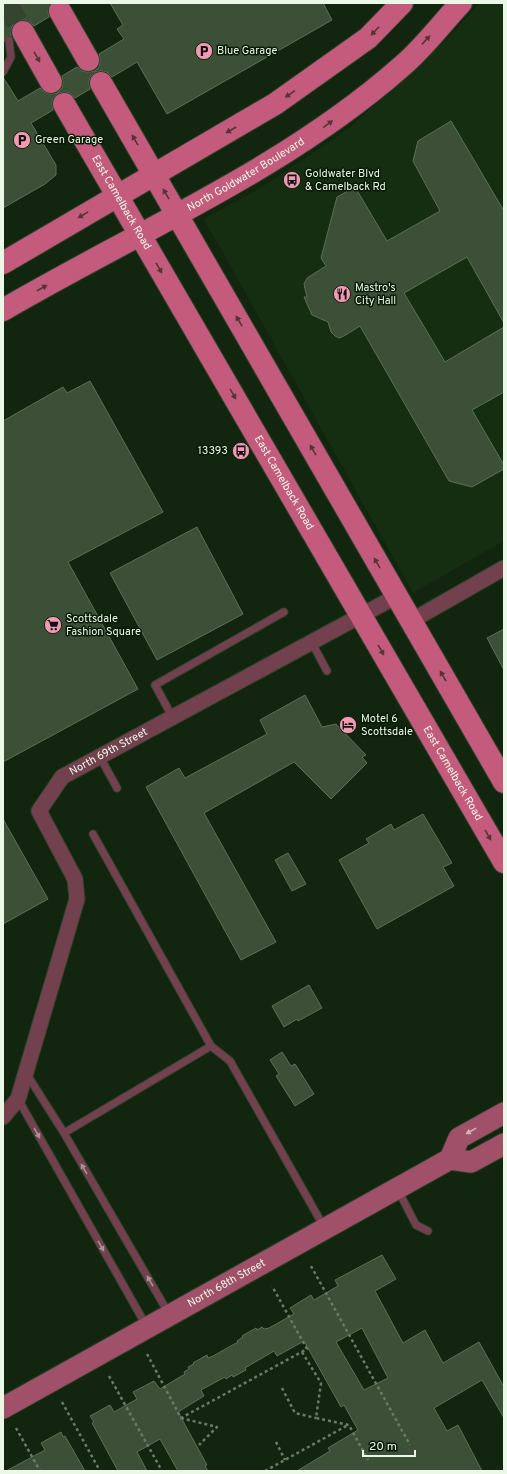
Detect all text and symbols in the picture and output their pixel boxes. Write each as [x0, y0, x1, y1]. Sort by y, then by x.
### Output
one-way arrow [370, 26, 380, 36]
one-way arrow [422, 35, 431, 46]
parking icon: Blue Garage [194, 41, 214, 61]
place label: Blue Garage [217, 44, 277, 58]
one-way arrow [34, 51, 41, 63]
one-way arrow [284, 90, 295, 98]
one-way arrow [322, 120, 333, 129]
one-way arrow [226, 126, 236, 134]
parking icon: Green Garage [12, 130, 32, 150]
place label: Green Garage [35, 133, 103, 147]
one-way arrow [131, 135, 138, 146]
street label: North Goldwater Boulevard [185, 135, 307, 215]
street label: East Camelback Road [88, 153, 154, 252]
place label: Goldwater Blvd & Camelback Rd [305, 167, 386, 194]
bus stop icon: Goldwater Blvd & Camelback Rd [282, 170, 302, 190]
one-way arrow [162, 189, 170, 199]
one-way arrow [77, 211, 89, 218]
one-way arrow [155, 262, 162, 274]
place label: Mastro's City Hall [355, 281, 396, 308]
one-way arrow [36, 284, 48, 291]
restaurant icon: Mastro's City Hall [332, 284, 352, 304]
one-way arrow [235, 315, 242, 327]
one-way arrow [229, 388, 236, 400]
street label: East Camelback Road [251, 433, 317, 533]
bus stop icon: 13393 [231, 441, 251, 461]
place label: 13393 [198, 444, 228, 458]
one-way arrow [309, 444, 316, 456]
one-way arrow [374, 557, 381, 569]
place label: Scottsdale Fashion Square [66, 612, 141, 639]
supermarket icon: Scottsdale Fashion Square [43, 615, 63, 635]
one-way arrow [377, 644, 384, 656]
one-way arrow [439, 670, 446, 682]
place label: Motel 6 Scottsdale [361, 712, 413, 739]
hotel icon: Motel 6 Scottsdale [338, 715, 358, 735]
street label: East Camelback Road [420, 723, 486, 823]
street label: North 69th Street [67, 725, 150, 779]
one-way arrow [485, 829, 492, 841]
one-way arrow [33, 1127, 40, 1139]
one-way arrow [466, 1127, 477, 1134]
one-way arrow [81, 1163, 88, 1174]
one-way arrow [98, 1240, 105, 1252]
street label: North 68th Street [185, 1256, 268, 1311]
one-way arrow [146, 1275, 153, 1287]
scale bar [363, 1432, 415, 1458]
text: 20 m [369, 1439, 397, 1455]

